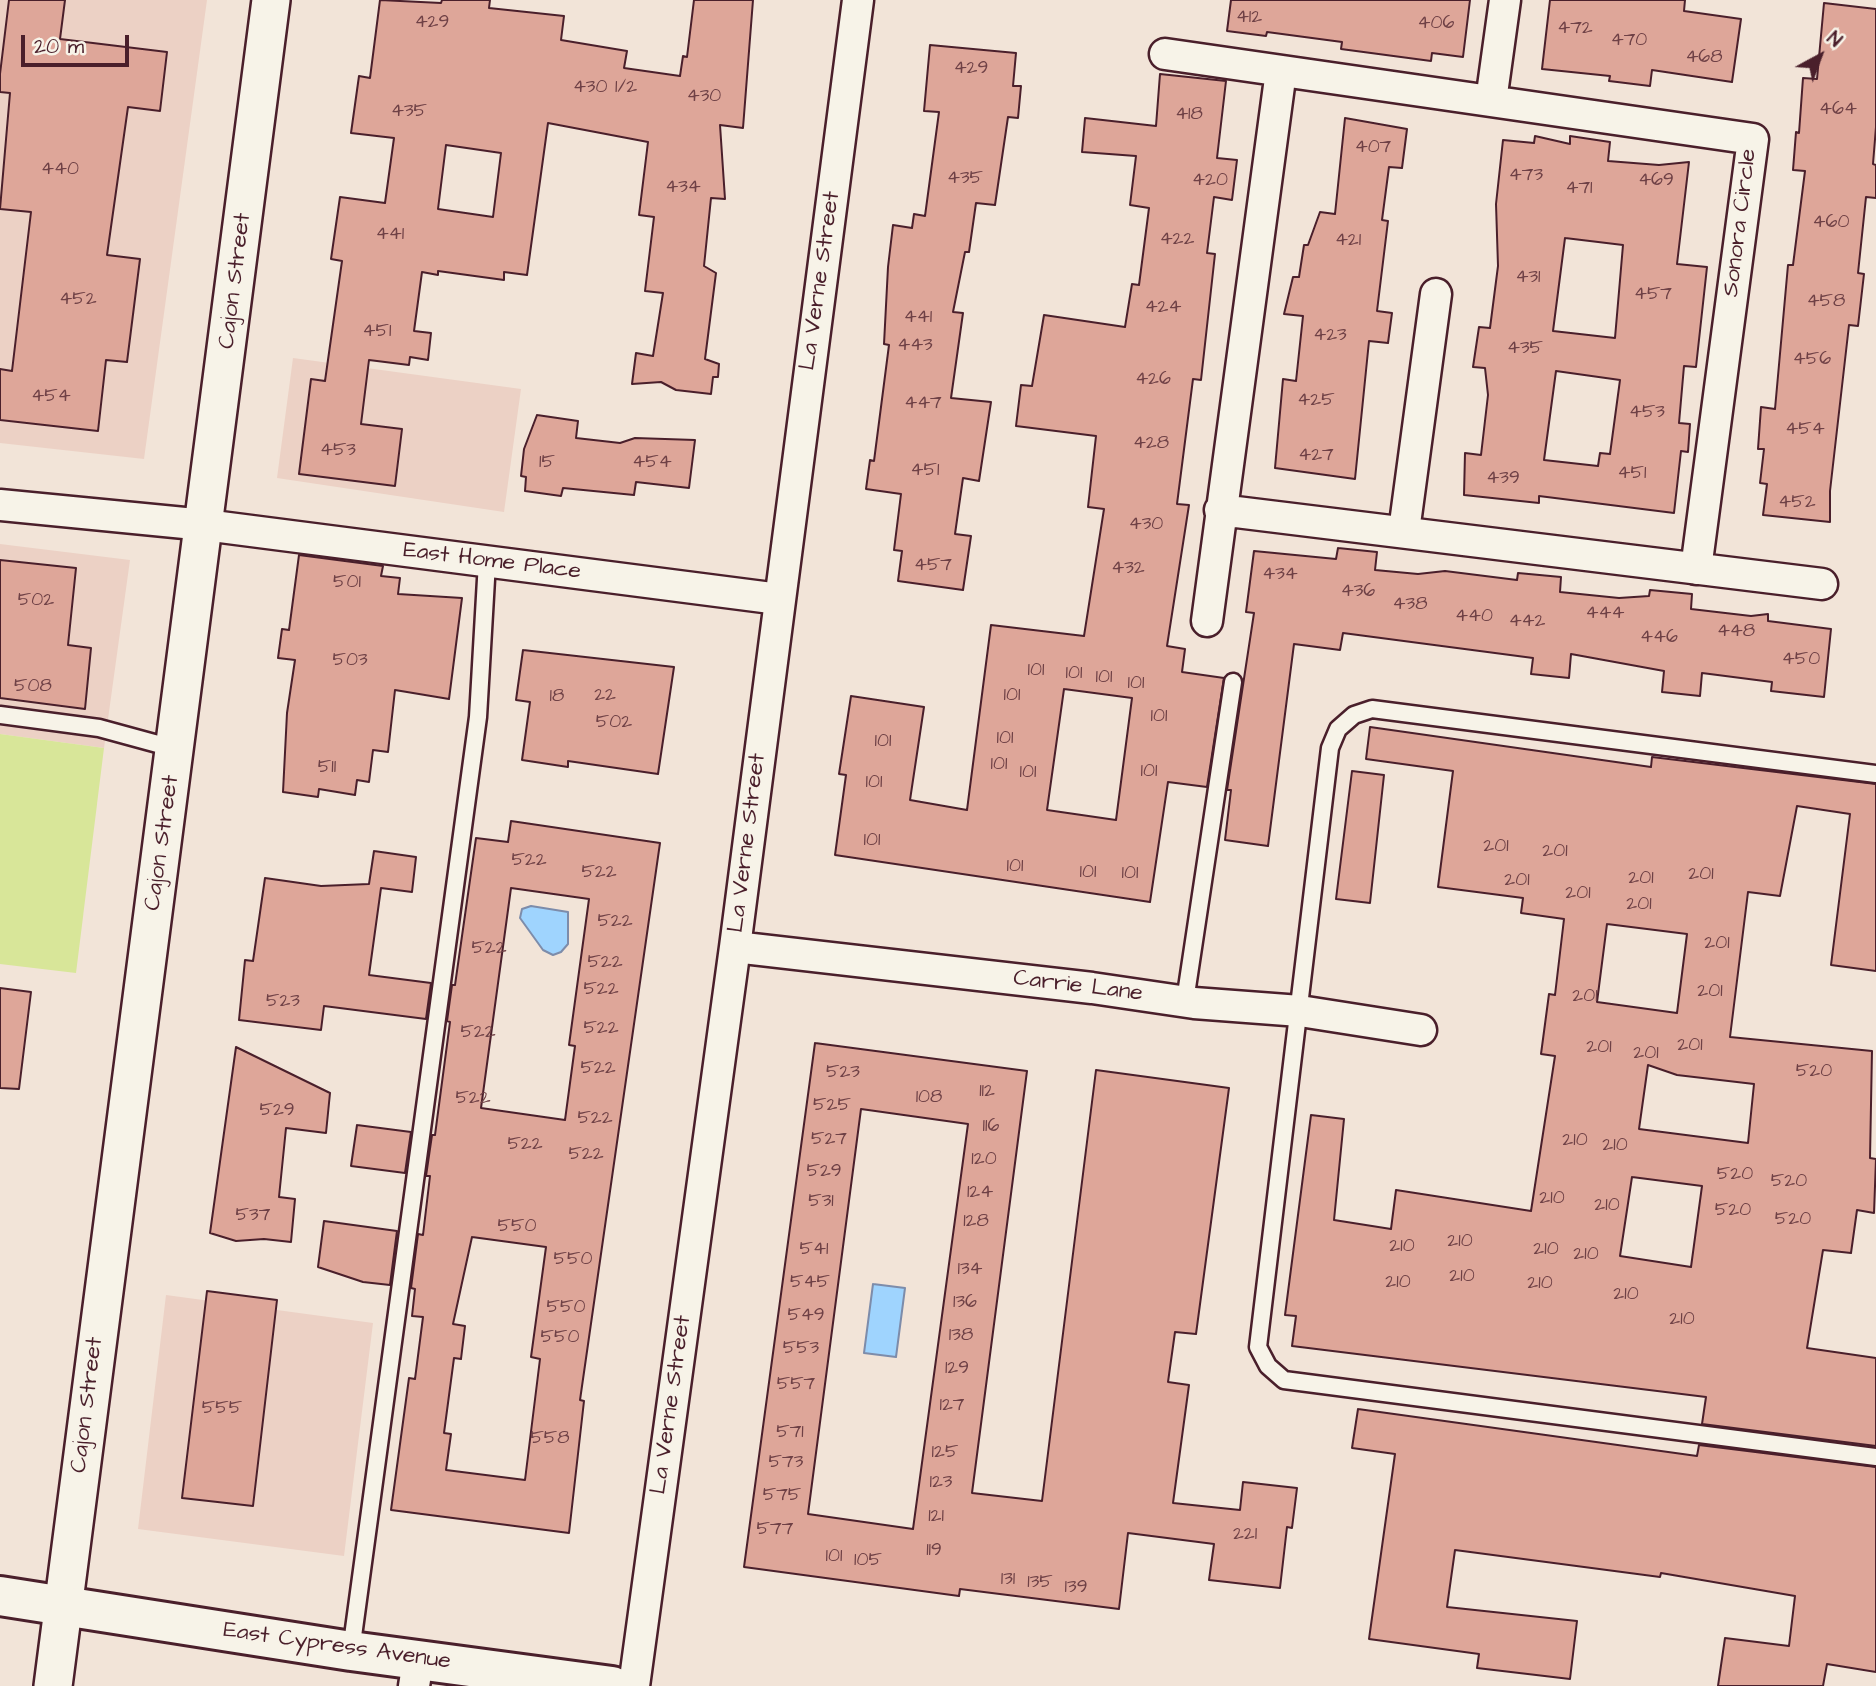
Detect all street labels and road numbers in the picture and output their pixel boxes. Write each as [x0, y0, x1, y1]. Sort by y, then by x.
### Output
street label: Sonora Circle [1718, 147, 1764, 299]
street label: La Verne Street [795, 190, 847, 372]
street label: Cajon Street [214, 211, 258, 351]
street label: East Home Place [402, 537, 582, 587]
street label: La Verne Street [723, 752, 773, 934]
street label: Cajon Street [140, 773, 186, 913]
street label: Carrie Lane [1012, 965, 1144, 1009]
street label: La Verne Street [646, 1314, 698, 1496]
street label: Cajon Street [66, 1335, 110, 1475]
street label: East Cypress Avenue [222, 1617, 452, 1677]

